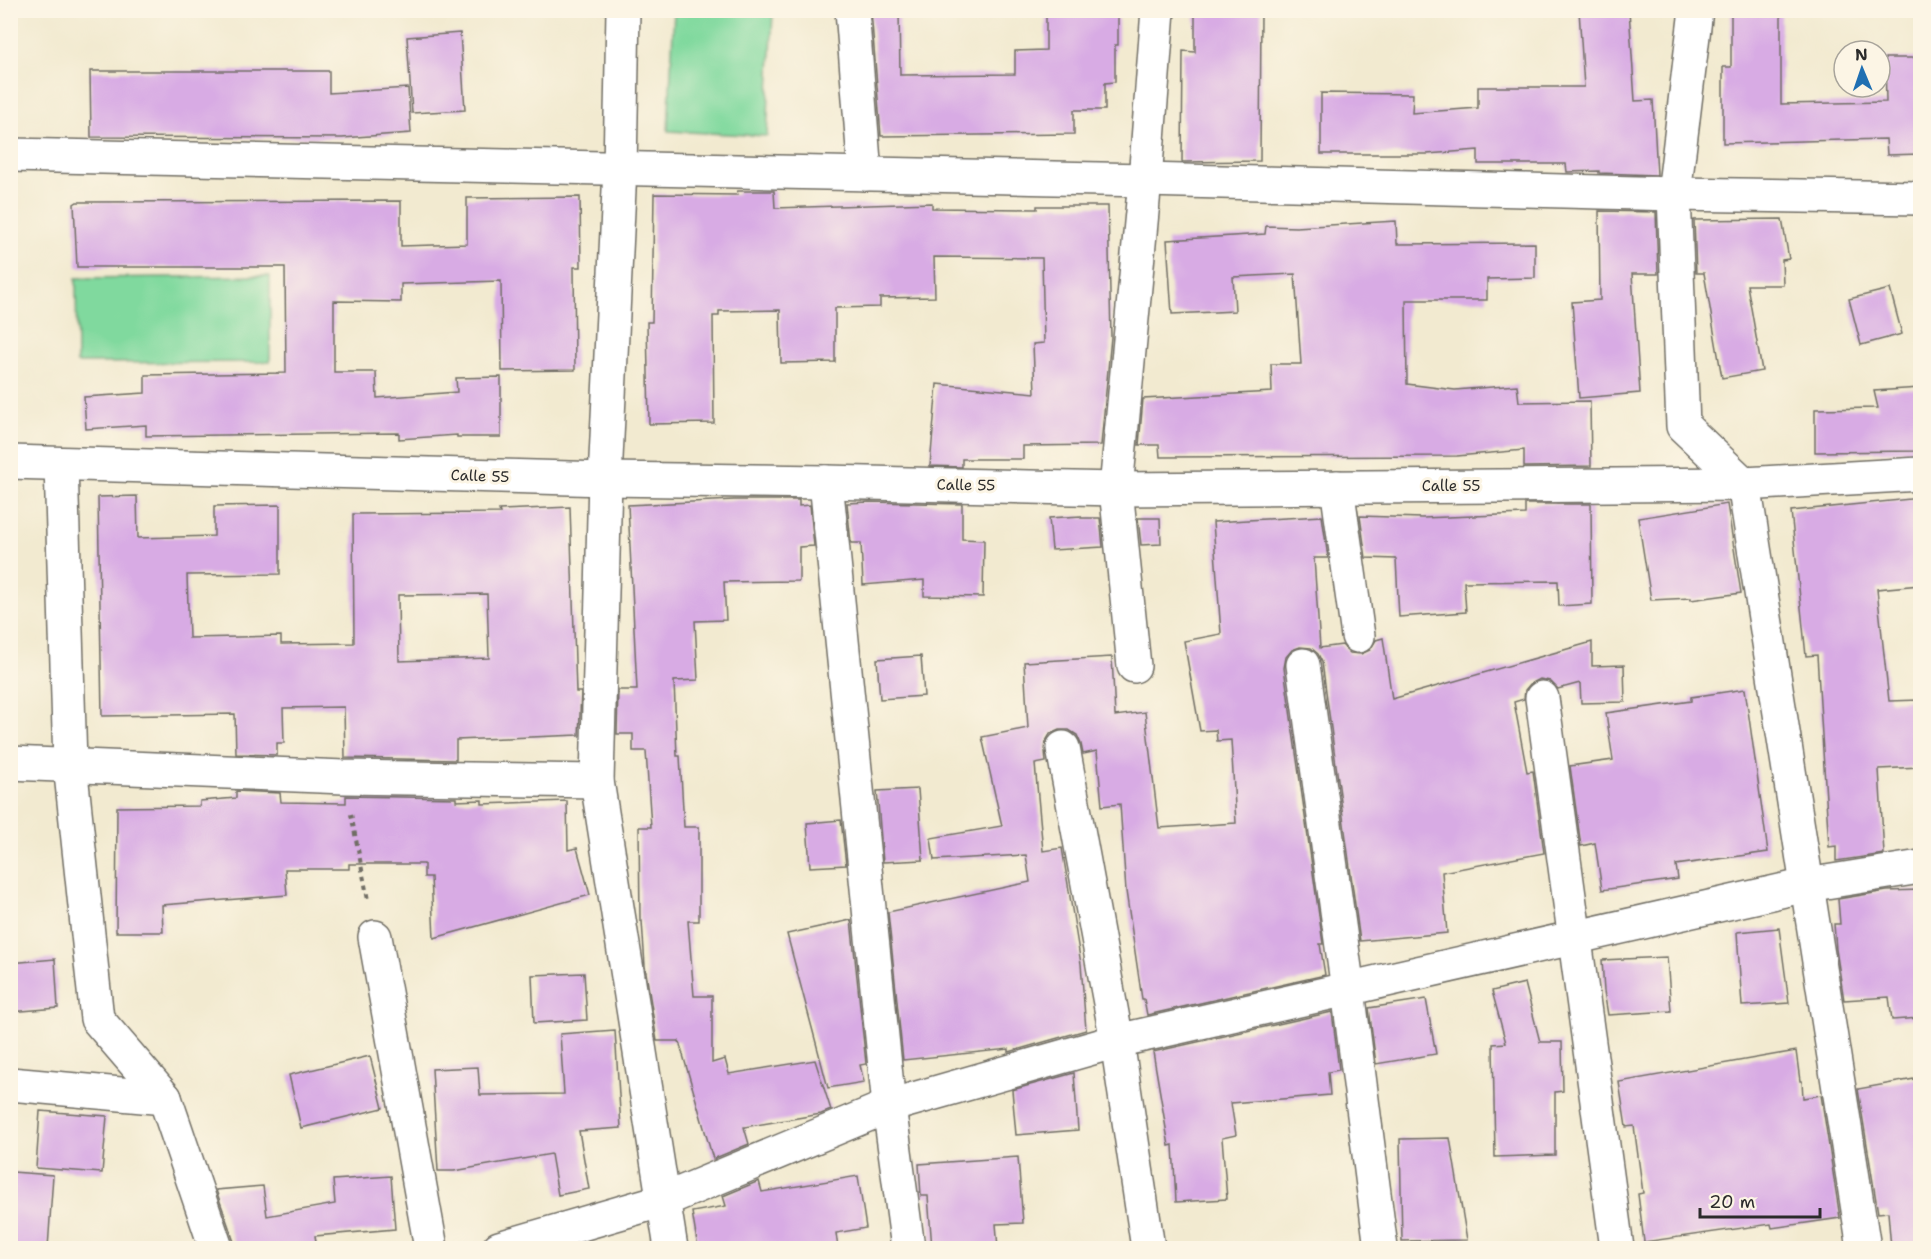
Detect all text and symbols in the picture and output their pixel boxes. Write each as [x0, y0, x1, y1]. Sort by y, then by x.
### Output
north arrow [1832, 39, 1892, 99]
text: N [1855, 44, 1868, 65]
street label: Calle 55 [450, 465, 510, 487]
street label: Calle 55 [937, 474, 995, 496]
street label: Calle 55 [1422, 476, 1480, 496]
scale bar [1700, 1181, 1820, 1219]
text: 20 m [1709, 1190, 1755, 1214]

